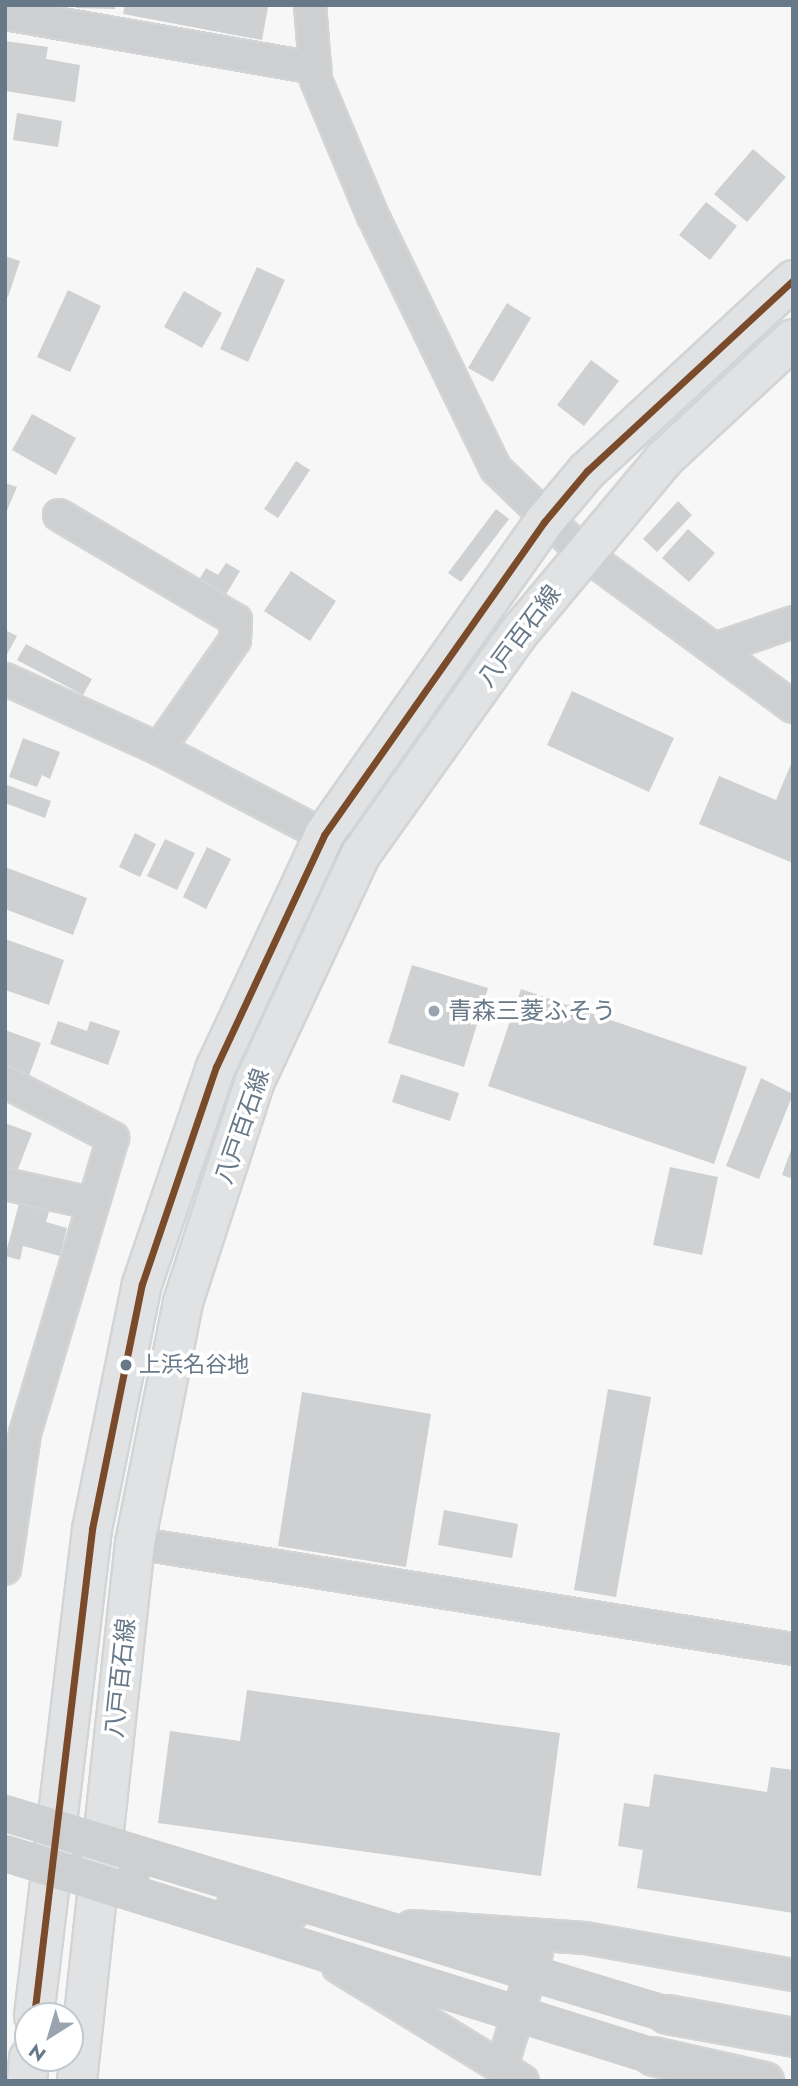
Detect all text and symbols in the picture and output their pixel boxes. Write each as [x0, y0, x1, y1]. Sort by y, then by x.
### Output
street label: 八戸百石線 [471, 579, 567, 693]
place label: 青森三菱ふそう [448, 997, 616, 1025]
marker: 青森三菱ふそう [426, 1003, 442, 1019]
street label: 八戸百石線 [209, 1065, 275, 1187]
place label: 上浜名谷地 [139, 1352, 249, 1378]
marker: 上浜名谷地 [119, 1358, 133, 1372]
street label: 八戸百石線 [99, 1617, 141, 1739]
north arrow [14, 2002, 84, 2072]
text: N [23, 2037, 51, 2068]

